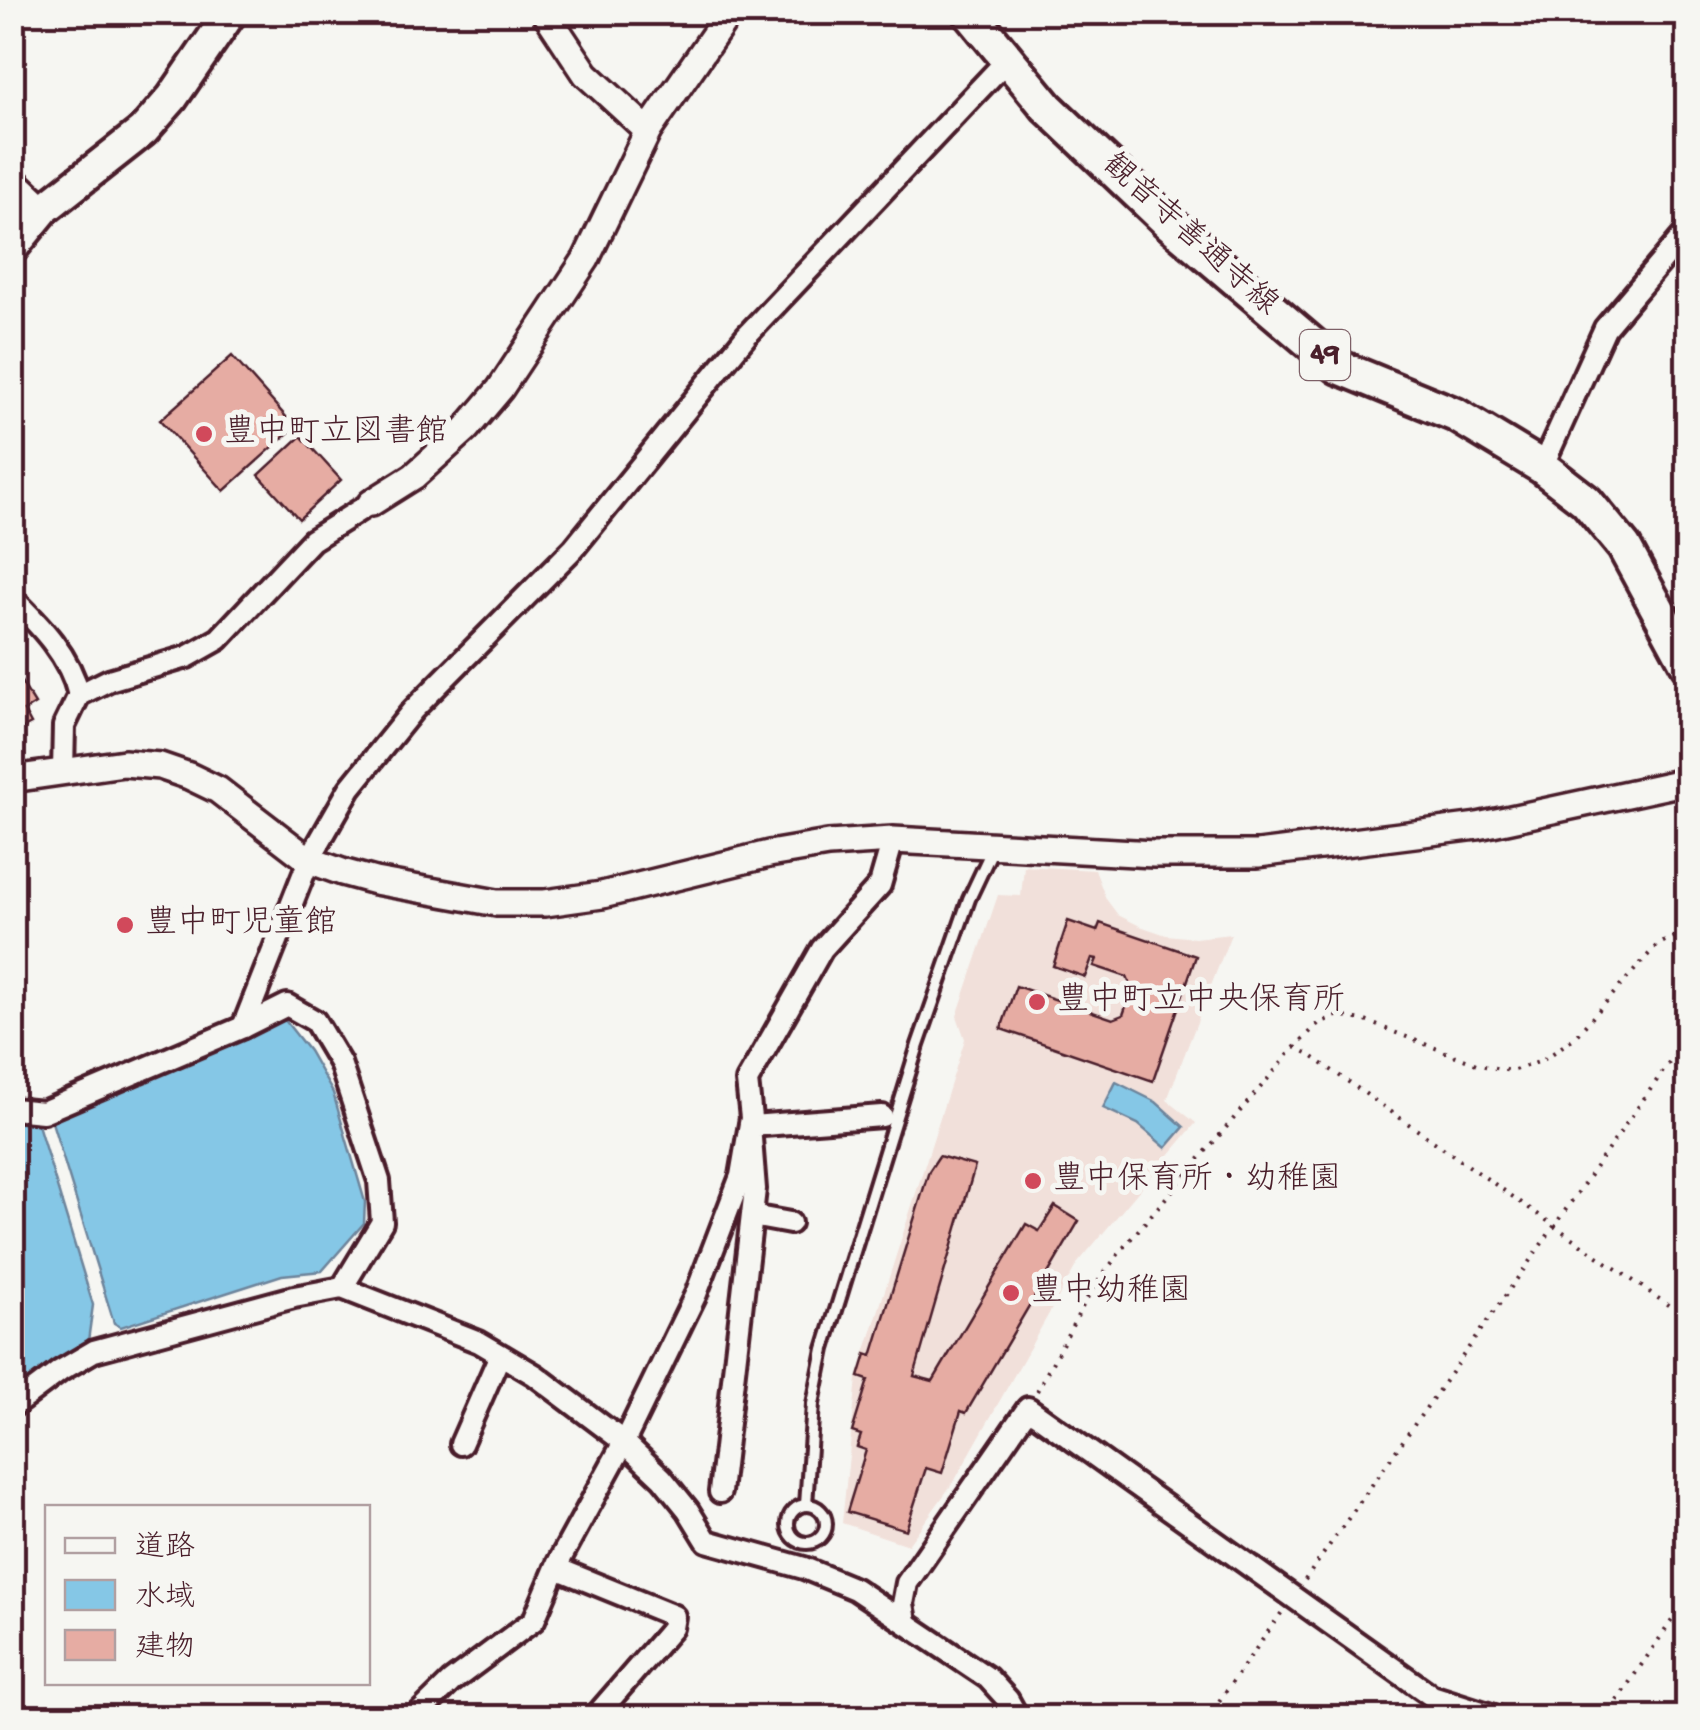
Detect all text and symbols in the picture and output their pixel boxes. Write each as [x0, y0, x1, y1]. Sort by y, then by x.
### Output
street label: 観音寺善通寺線 [1093, 146, 1286, 325]
road number: 49 [1300, 330, 1350, 380]
place label: 豊中町立図書館 [224, 413, 448, 453]
marker: 豊中町立図書館 [193, 423, 215, 445]
place label: 豊中町児童館 [145, 904, 337, 944]
marker: 豊中町児童館 [114, 914, 136, 936]
place label: 豊中町立中央保育所 [1057, 981, 1345, 1021]
marker: 豊中町立中央保育所 [1026, 991, 1048, 1013]
place label: 豊中保育所・幼稚園 [1053, 1160, 1341, 1200]
marker: 豊中保育所・幼稚園 [1022, 1170, 1044, 1192]
place label: 豊中幼稚園 [1031, 1272, 1191, 1312]
marker: 豊中幼稚園 [1000, 1282, 1022, 1304]
legend [45, 1505, 370, 1685]
text: 道路 [135, 1531, 195, 1567]
text: 水域 [135, 1580, 195, 1617]
text: 建物 [135, 1631, 195, 1667]

